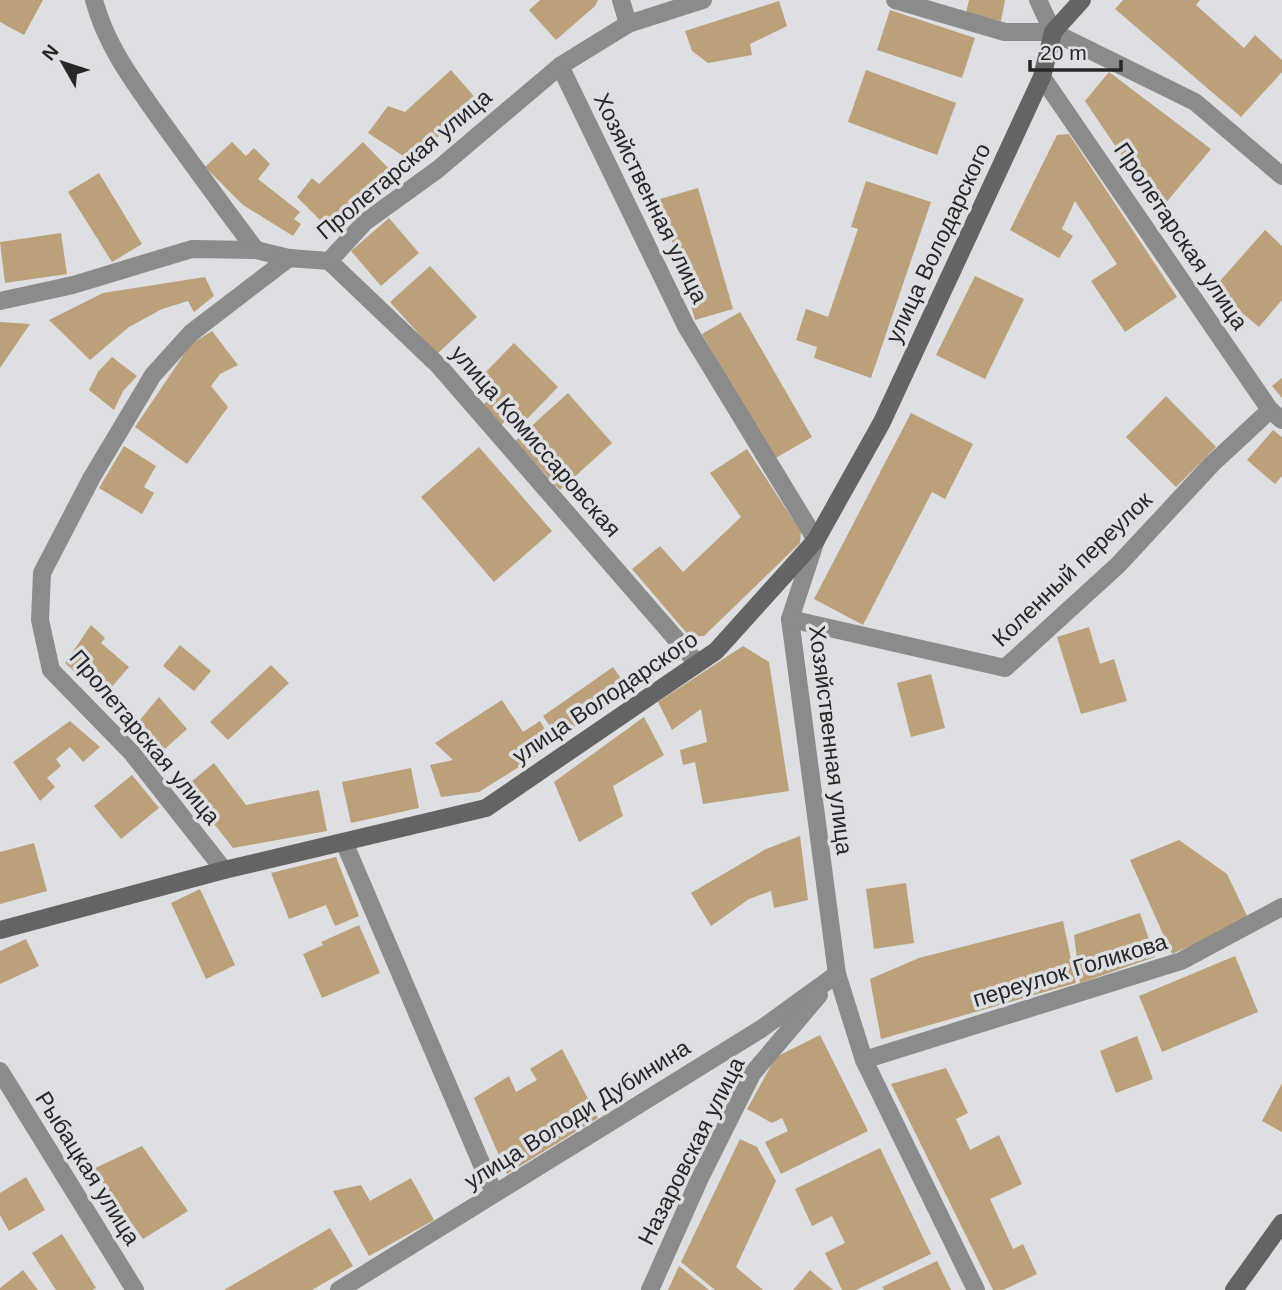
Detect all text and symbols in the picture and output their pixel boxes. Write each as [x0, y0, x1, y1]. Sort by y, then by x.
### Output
north arrow [28, 28, 98, 98]
scale bar [1030, 28, 1121, 72]
text: N [38, 41, 63, 65]
text: 20 m [1040, 41, 1087, 64]
street label: Пролетарская улица [311, 83, 497, 245]
street label: Хозяйственная улица [589, 89, 713, 307]
street label: Пролетарская улица [1109, 138, 1253, 335]
street label: улица Володарского [880, 139, 996, 347]
street label: улица Комиссаровская [446, 340, 626, 542]
street label: Коленный переулок [987, 486, 1158, 652]
street label: Хозяйственная улица [804, 624, 858, 856]
street label: улица Володарского [508, 625, 702, 769]
street label: Пролетарская улица [64, 644, 226, 830]
street label: переулок Голикова [970, 928, 1170, 1012]
street label: улица Володи Дубинина [460, 1034, 695, 1194]
street label: Назаровская улица [632, 1053, 750, 1249]
street label: Рыбацкая улица [30, 1087, 146, 1250]

